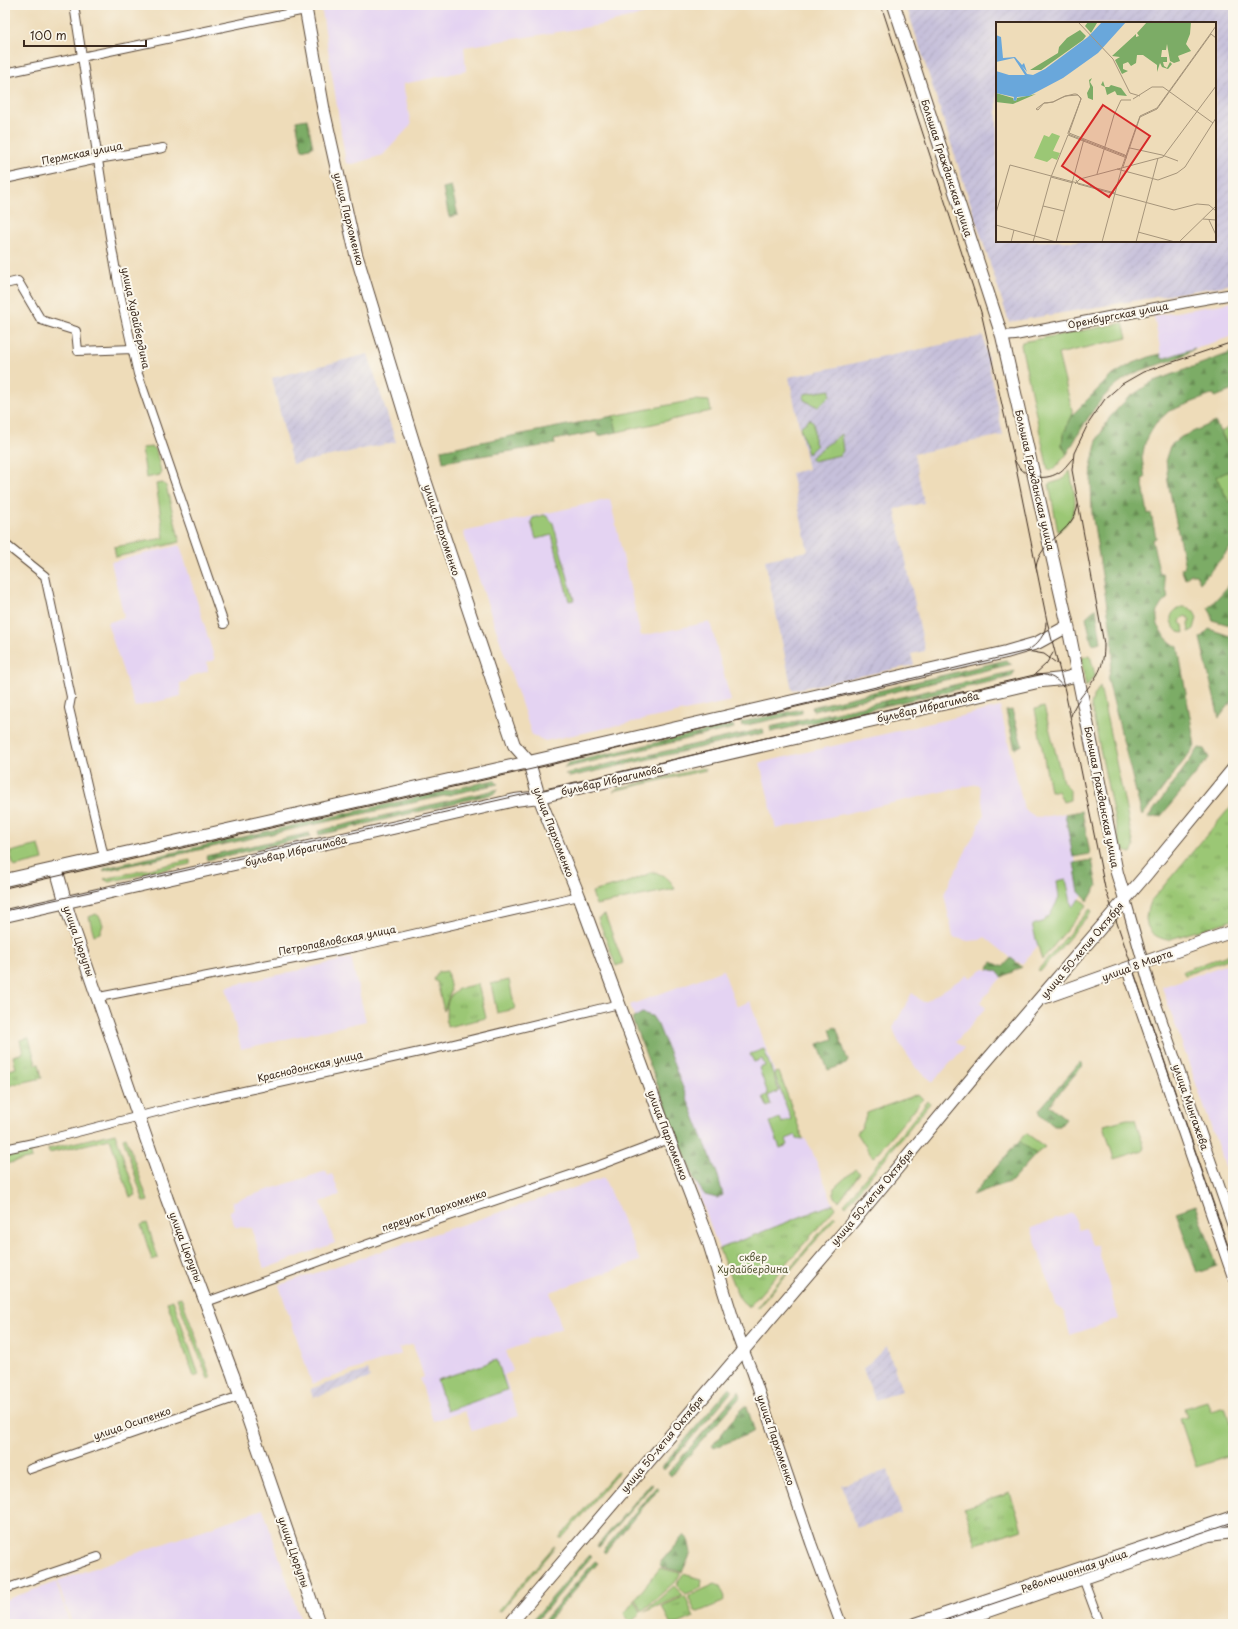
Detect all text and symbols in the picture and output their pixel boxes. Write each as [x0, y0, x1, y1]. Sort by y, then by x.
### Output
scale bar [24, 22, 146, 48]
inset map [996, 22, 1216, 242]
text: 100 m [30, 26, 67, 44]
street label: Большая Гражданская улица [918, 97, 977, 239]
street label: Пермская улица [40, 137, 124, 168]
street label: улица Пархоменко [331, 171, 368, 267]
street label: улица Худайбердина [118, 266, 155, 371]
street label: Оренбургская улица [1066, 297, 1170, 332]
street label: Большая Гражданская улица [1012, 408, 1059, 552]
street label: улица Пархоменко [421, 482, 464, 578]
street label: бульвар Ибрагимова [875, 687, 981, 726]
street label: Большая Гражданская улица [1081, 725, 1124, 870]
street label: бульвар Ибрагимова [559, 760, 665, 799]
street label: улица Пархоменко [530, 785, 579, 879]
street label: бульвар Ибрагимова [243, 831, 349, 870]
street label: улица 50-летия Октября [1037, 898, 1127, 1001]
street label: улица Цюрупы [60, 903, 99, 978]
street label: Петропавловская улица [277, 921, 398, 958]
street label: улица 8 Марта [1099, 945, 1175, 984]
street label: Краснодонская улица [256, 1046, 365, 1085]
street label: улица Мингажева [1170, 1062, 1213, 1152]
street label: улица Пархоменко [644, 1088, 693, 1182]
street label: улица 50-летия Октября [827, 1145, 917, 1248]
street label: переулок Пархоменко [379, 1184, 489, 1235]
street label: улица Цюрупы [166, 1209, 207, 1284]
park label: сквер Худайбердина [718, 1249, 789, 1276]
street label: улица 50-летия Октября [617, 1392, 707, 1495]
street label: улица Пархоменко [754, 1392, 799, 1488]
street label: улица Осипенко [91, 1402, 173, 1443]
street label: улица Цюрупы [275, 1514, 314, 1589]
street label: Революционная улица [1019, 1545, 1130, 1596]

